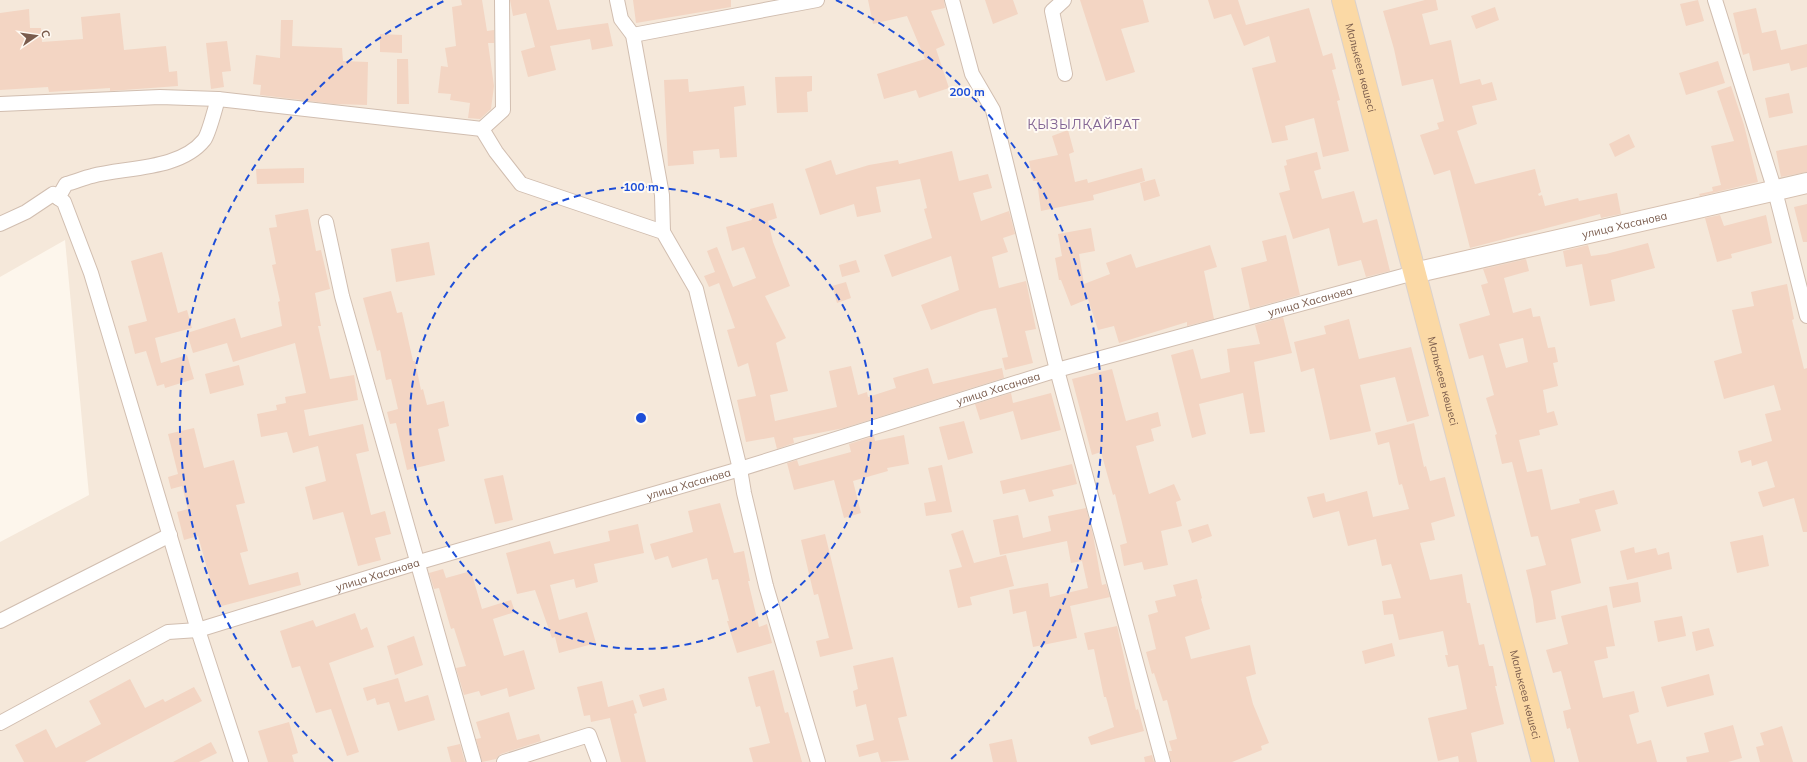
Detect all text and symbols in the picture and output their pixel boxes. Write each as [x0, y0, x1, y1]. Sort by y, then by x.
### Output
north arrow [16, 16, 56, 56]
street label: Малькеев көшесі [1342, 22, 1379, 114]
text: С [38, 28, 54, 39]
text: 200 m [949, 84, 985, 99]
district label: ҚЫЗЫЛҚАЙРАТ [1028, 116, 1140, 132]
text: 100 m [623, 179, 659, 194]
street label: улица Хасанова [1581, 208, 1669, 241]
street label: улица Хасанова [1266, 283, 1354, 319]
street label: Малькеев көшесі [1425, 335, 1461, 427]
street label: улица Хасанова [955, 369, 1042, 408]
centre of rings [634, 411, 648, 425]
street label: улица Хасанова [645, 465, 732, 503]
street label: улица Хасанова [334, 555, 421, 594]
street label: Малькеев көшесі [1507, 648, 1544, 741]

